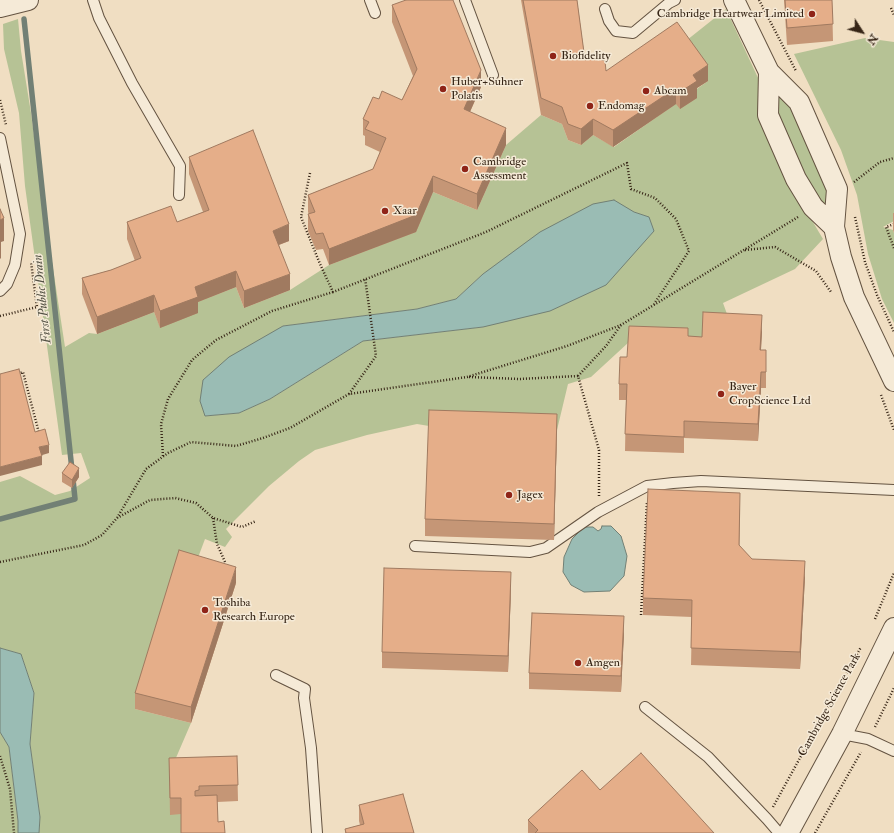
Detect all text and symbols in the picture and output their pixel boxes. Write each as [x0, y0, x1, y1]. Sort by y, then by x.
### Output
place label: Cambridge Heartwear Limited [657, 7, 804, 21]
marker: Cambridge Heartwear Limited [807, 9, 817, 19]
north arrow [842, 12, 882, 52]
text: N [864, 32, 880, 47]
place label: Biofidelity [561, 49, 611, 63]
marker: Biofidelity [548, 51, 558, 61]
place label: Huber+Suhner Polatis [451, 75, 523, 103]
marker: Huber+Suhner Polatis [438, 84, 448, 94]
place label: Abcam [654, 84, 687, 98]
marker: Abcam [641, 86, 651, 96]
place label: Endomag [598, 99, 645, 113]
marker: Endomag [585, 101, 595, 111]
place label: Cambridge Assessment [473, 155, 526, 183]
marker: Cambridge Assessment [460, 164, 470, 174]
place label: Xaar [393, 204, 417, 218]
marker: Xaar [380, 206, 390, 216]
water label: First Public Drain [31, 254, 55, 344]
place label: Bayer CropScience Ltd [729, 380, 811, 408]
marker: Bayer CropScience Ltd [716, 389, 726, 399]
place label: Jagex [517, 488, 543, 502]
marker: Jagex [504, 490, 514, 500]
place label: Toshiba Research Europe [213, 596, 295, 624]
marker: Toshiba Research Europe [200, 605, 210, 615]
street label: Cambridge Science Park [796, 651, 864, 759]
place label: Amgen [586, 656, 620, 670]
marker: Amgen [573, 658, 583, 668]

